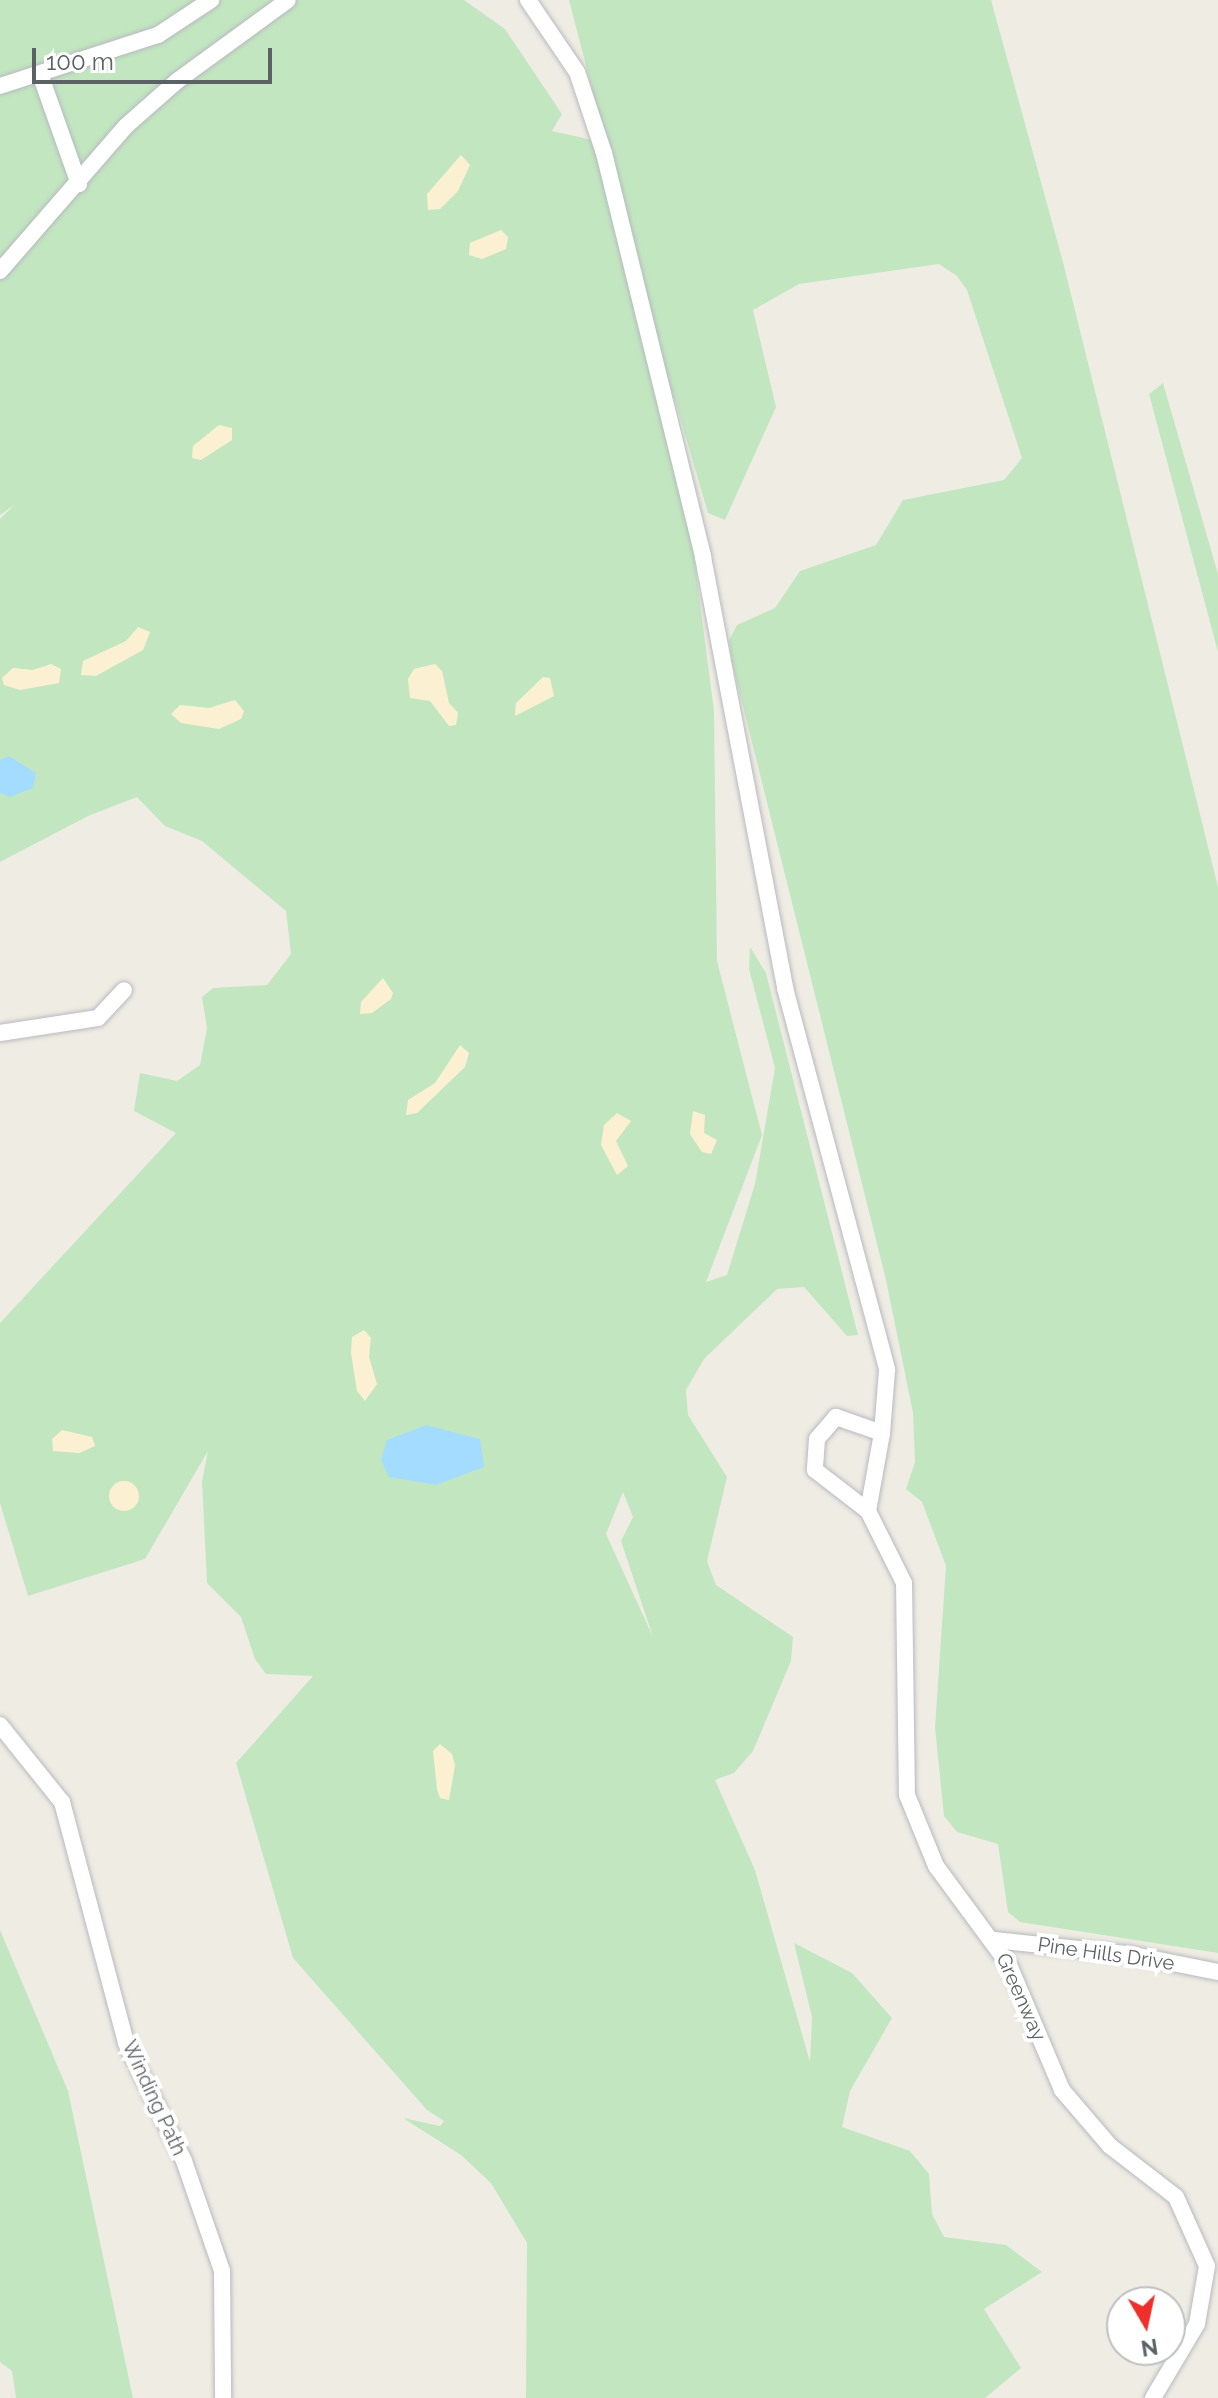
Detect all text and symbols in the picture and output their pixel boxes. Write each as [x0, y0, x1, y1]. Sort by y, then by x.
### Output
scale bar [36, 32, 276, 82]
text: 100 m [46, 47, 114, 76]
street label: Pine Hills Drive [1036, 1933, 1176, 1975]
street label: Greenway [991, 1949, 1051, 2045]
street label: Winding Path [117, 2037, 191, 2159]
north arrow [1106, 2286, 1186, 2366]
text: N [1139, 2334, 1160, 2362]

